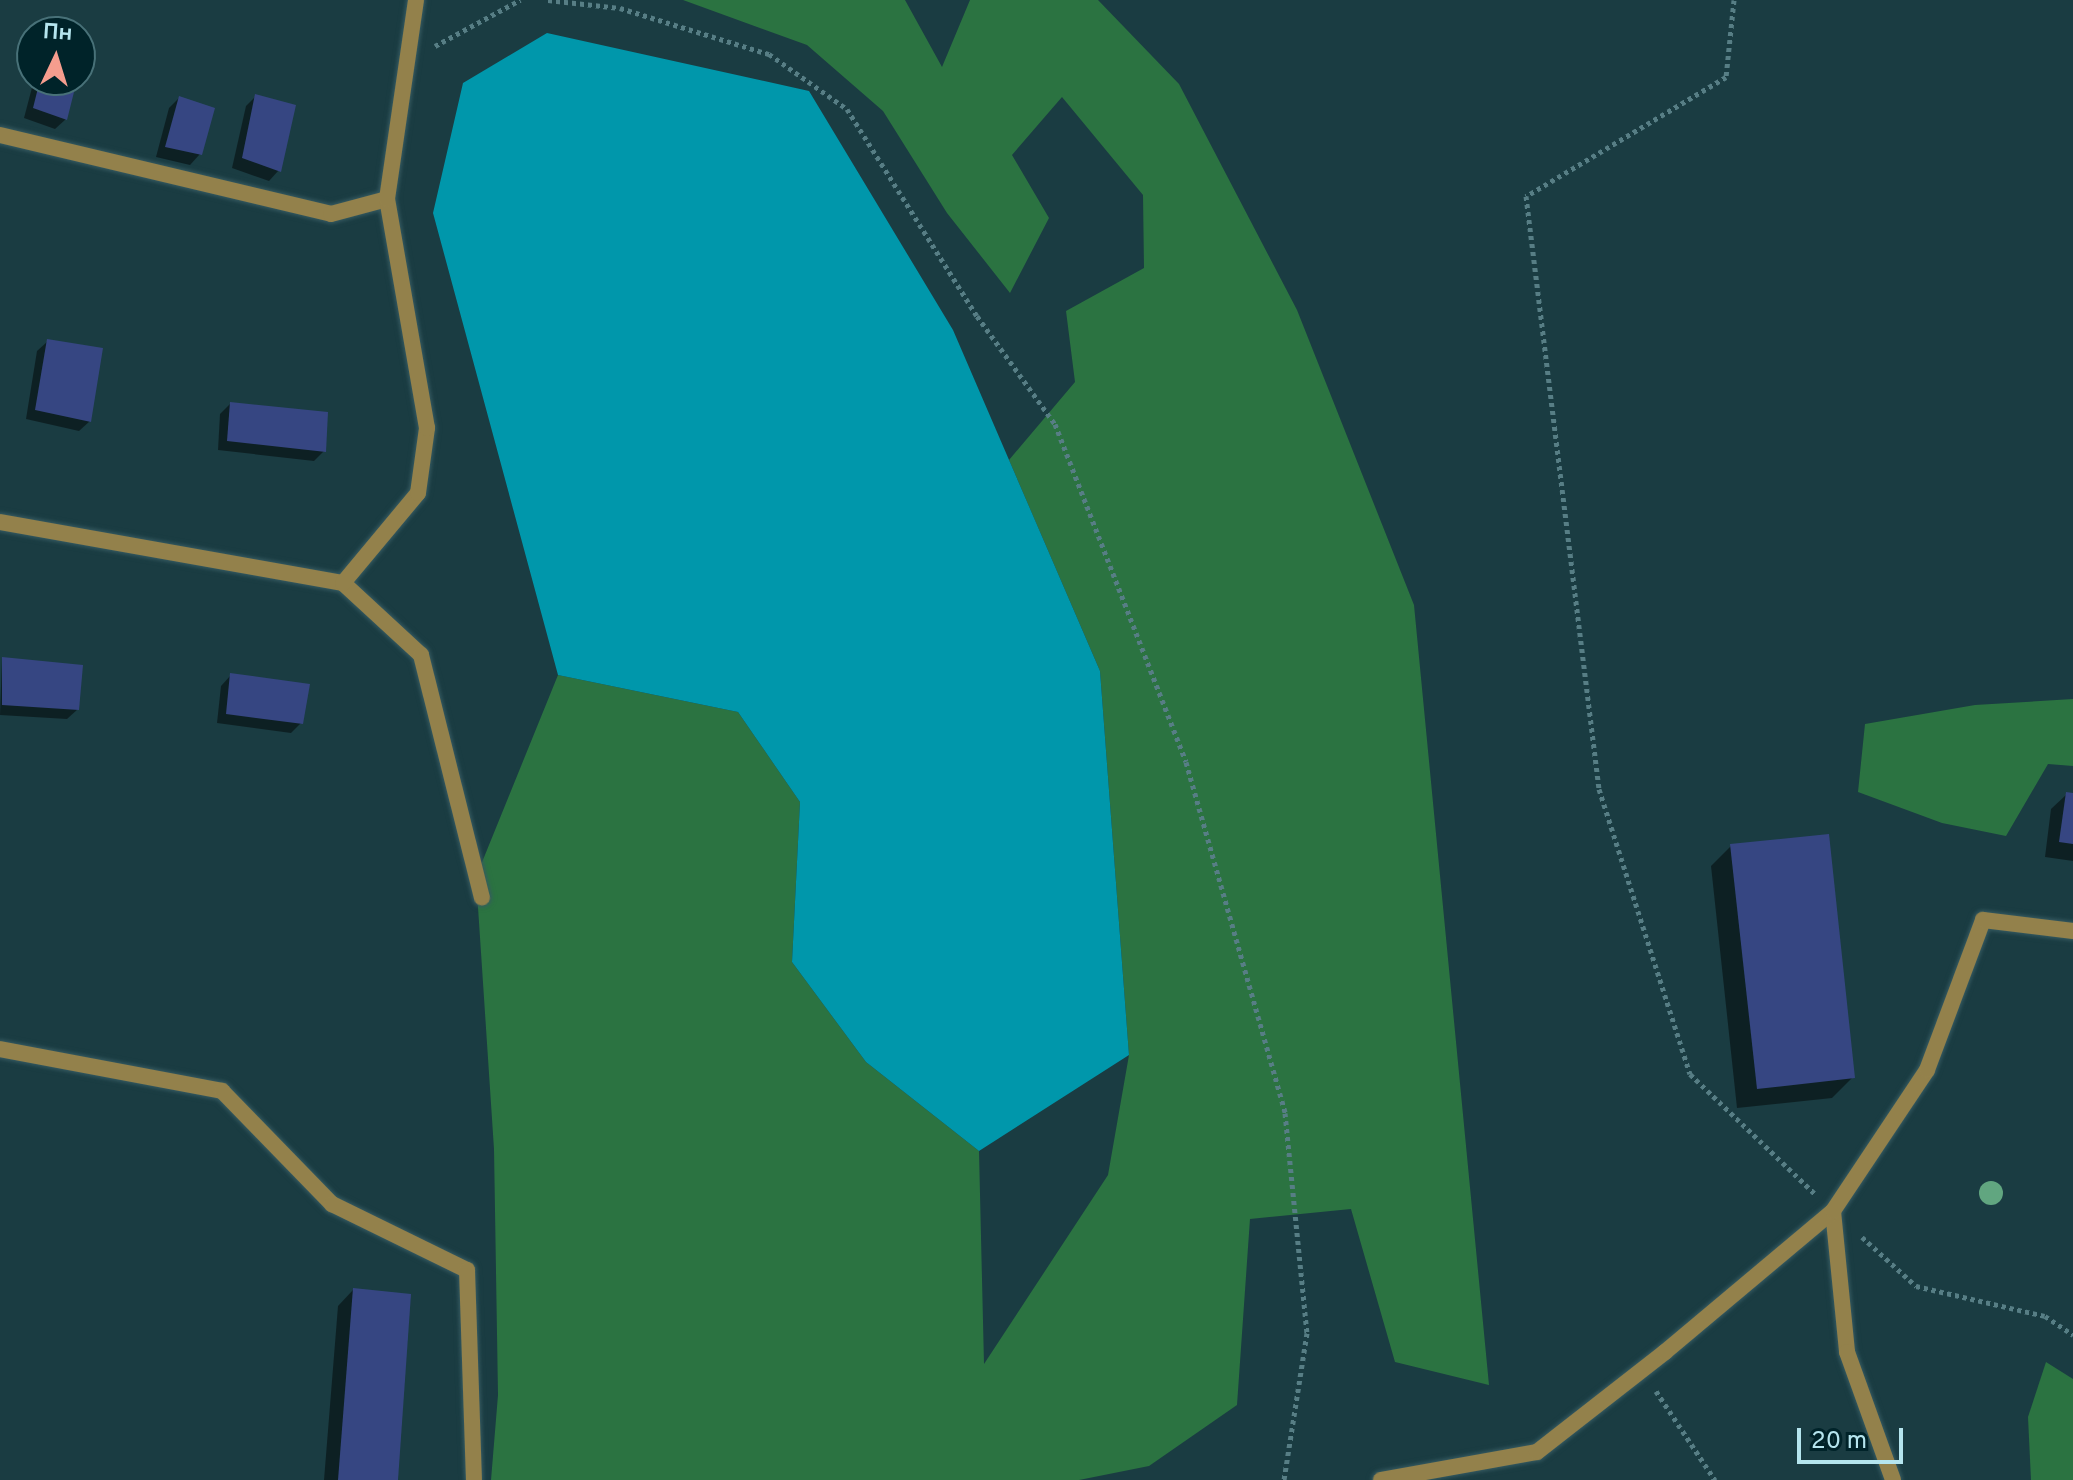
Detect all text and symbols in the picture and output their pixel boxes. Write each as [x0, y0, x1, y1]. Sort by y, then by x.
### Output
north arrow [16, 16, 96, 96]
text: Пн [42, 19, 73, 48]
scale bar [1801, 1412, 1907, 1462]
text: 20 m [1811, 1427, 1867, 1457]

